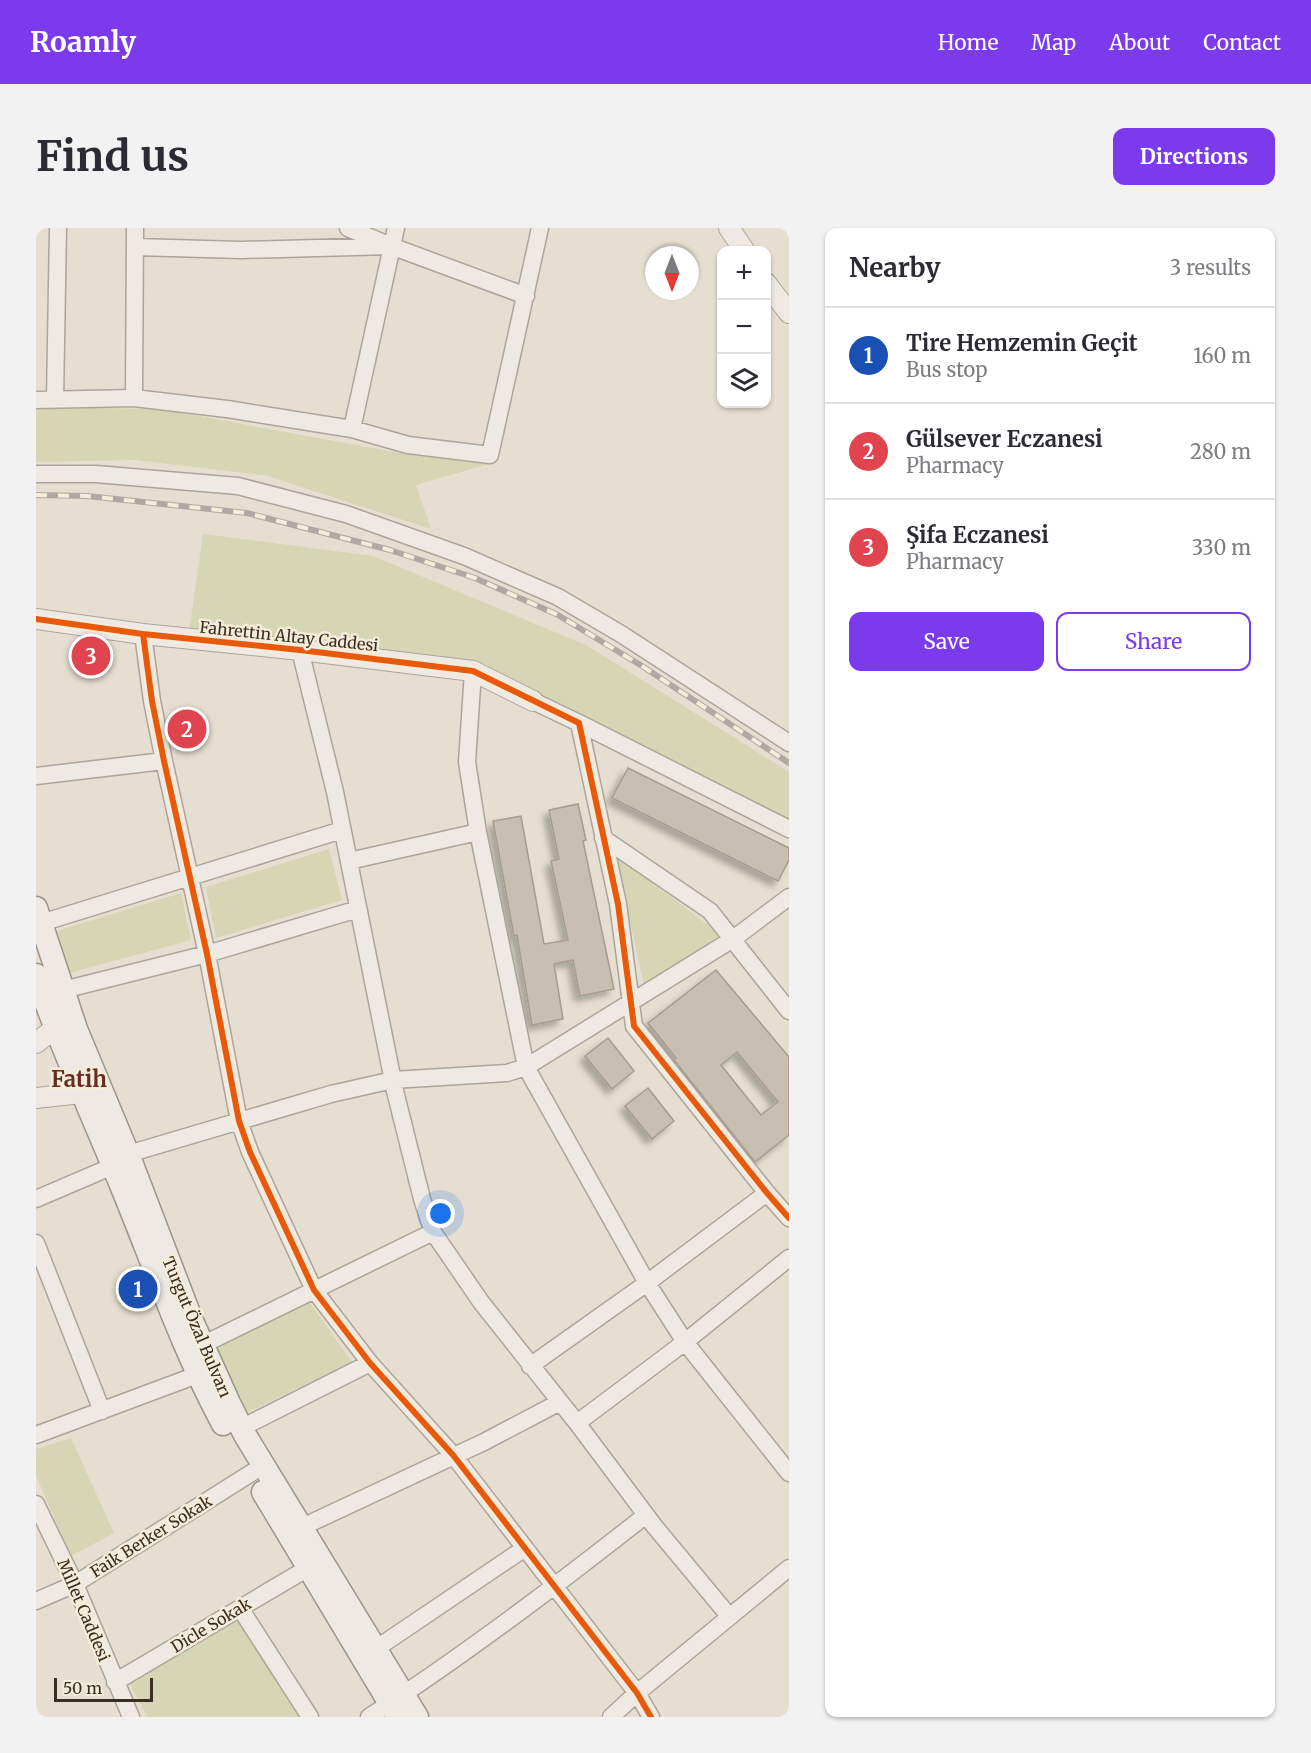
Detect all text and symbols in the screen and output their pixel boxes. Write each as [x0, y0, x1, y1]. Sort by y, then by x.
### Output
text: Roamly [30, 24, 136, 60]
text: Home [938, 29, 998, 56]
text: Map [1031, 29, 1076, 56]
text: About [1109, 29, 1170, 56]
text: Contact [1203, 29, 1281, 56]
button: Directions [1113, 128, 1275, 185]
text: Find us [36, 130, 189, 182]
north arrow [645, 246, 699, 300]
map controls [717, 246, 771, 408]
button: + [717, 246, 771, 300]
text: Nearby [849, 251, 941, 284]
text: 3 results [1170, 255, 1251, 280]
button: − [717, 300, 771, 354]
text: Tire Hemzemin Geçit [906, 329, 1138, 357]
text: 1 [864, 343, 873, 368]
text: 160 m [1193, 343, 1251, 368]
button: layers [717, 354, 771, 408]
text: Bus stop [906, 357, 988, 382]
text: Gülsever Eczanesi [906, 425, 1103, 453]
text: 2 [863, 439, 874, 464]
text: 280 m [1190, 439, 1251, 464]
text: Pharmacy [906, 453, 1004, 478]
text: Şifa Eczanesi [906, 521, 1049, 549]
text: 3 [863, 535, 874, 560]
text: 330 m [1192, 535, 1251, 560]
text: Pharmacy [906, 549, 1004, 574]
button: Save [849, 612, 1044, 671]
button: Share [1056, 612, 1251, 671]
street label: Fahrettin Altay Caddesi [199, 617, 379, 655]
pin: 3 [72, 634, 110, 678]
pin: 2 [168, 706, 206, 752]
district label: Fatih [51, 1065, 107, 1093]
your location [426, 1199, 455, 1228]
street label: Turgut Özal Bulvarı [158, 1254, 236, 1400]
pin: 1 [118, 1266, 158, 1312]
street label: Faik Berker Sokak [86, 1490, 216, 1582]
street label: Millet Caddesi [53, 1556, 115, 1664]
street label: Dicle Sokak [167, 1593, 255, 1657]
scale bar [54, 1675, 153, 1702]
text: 50 m [63, 1678, 102, 1698]

